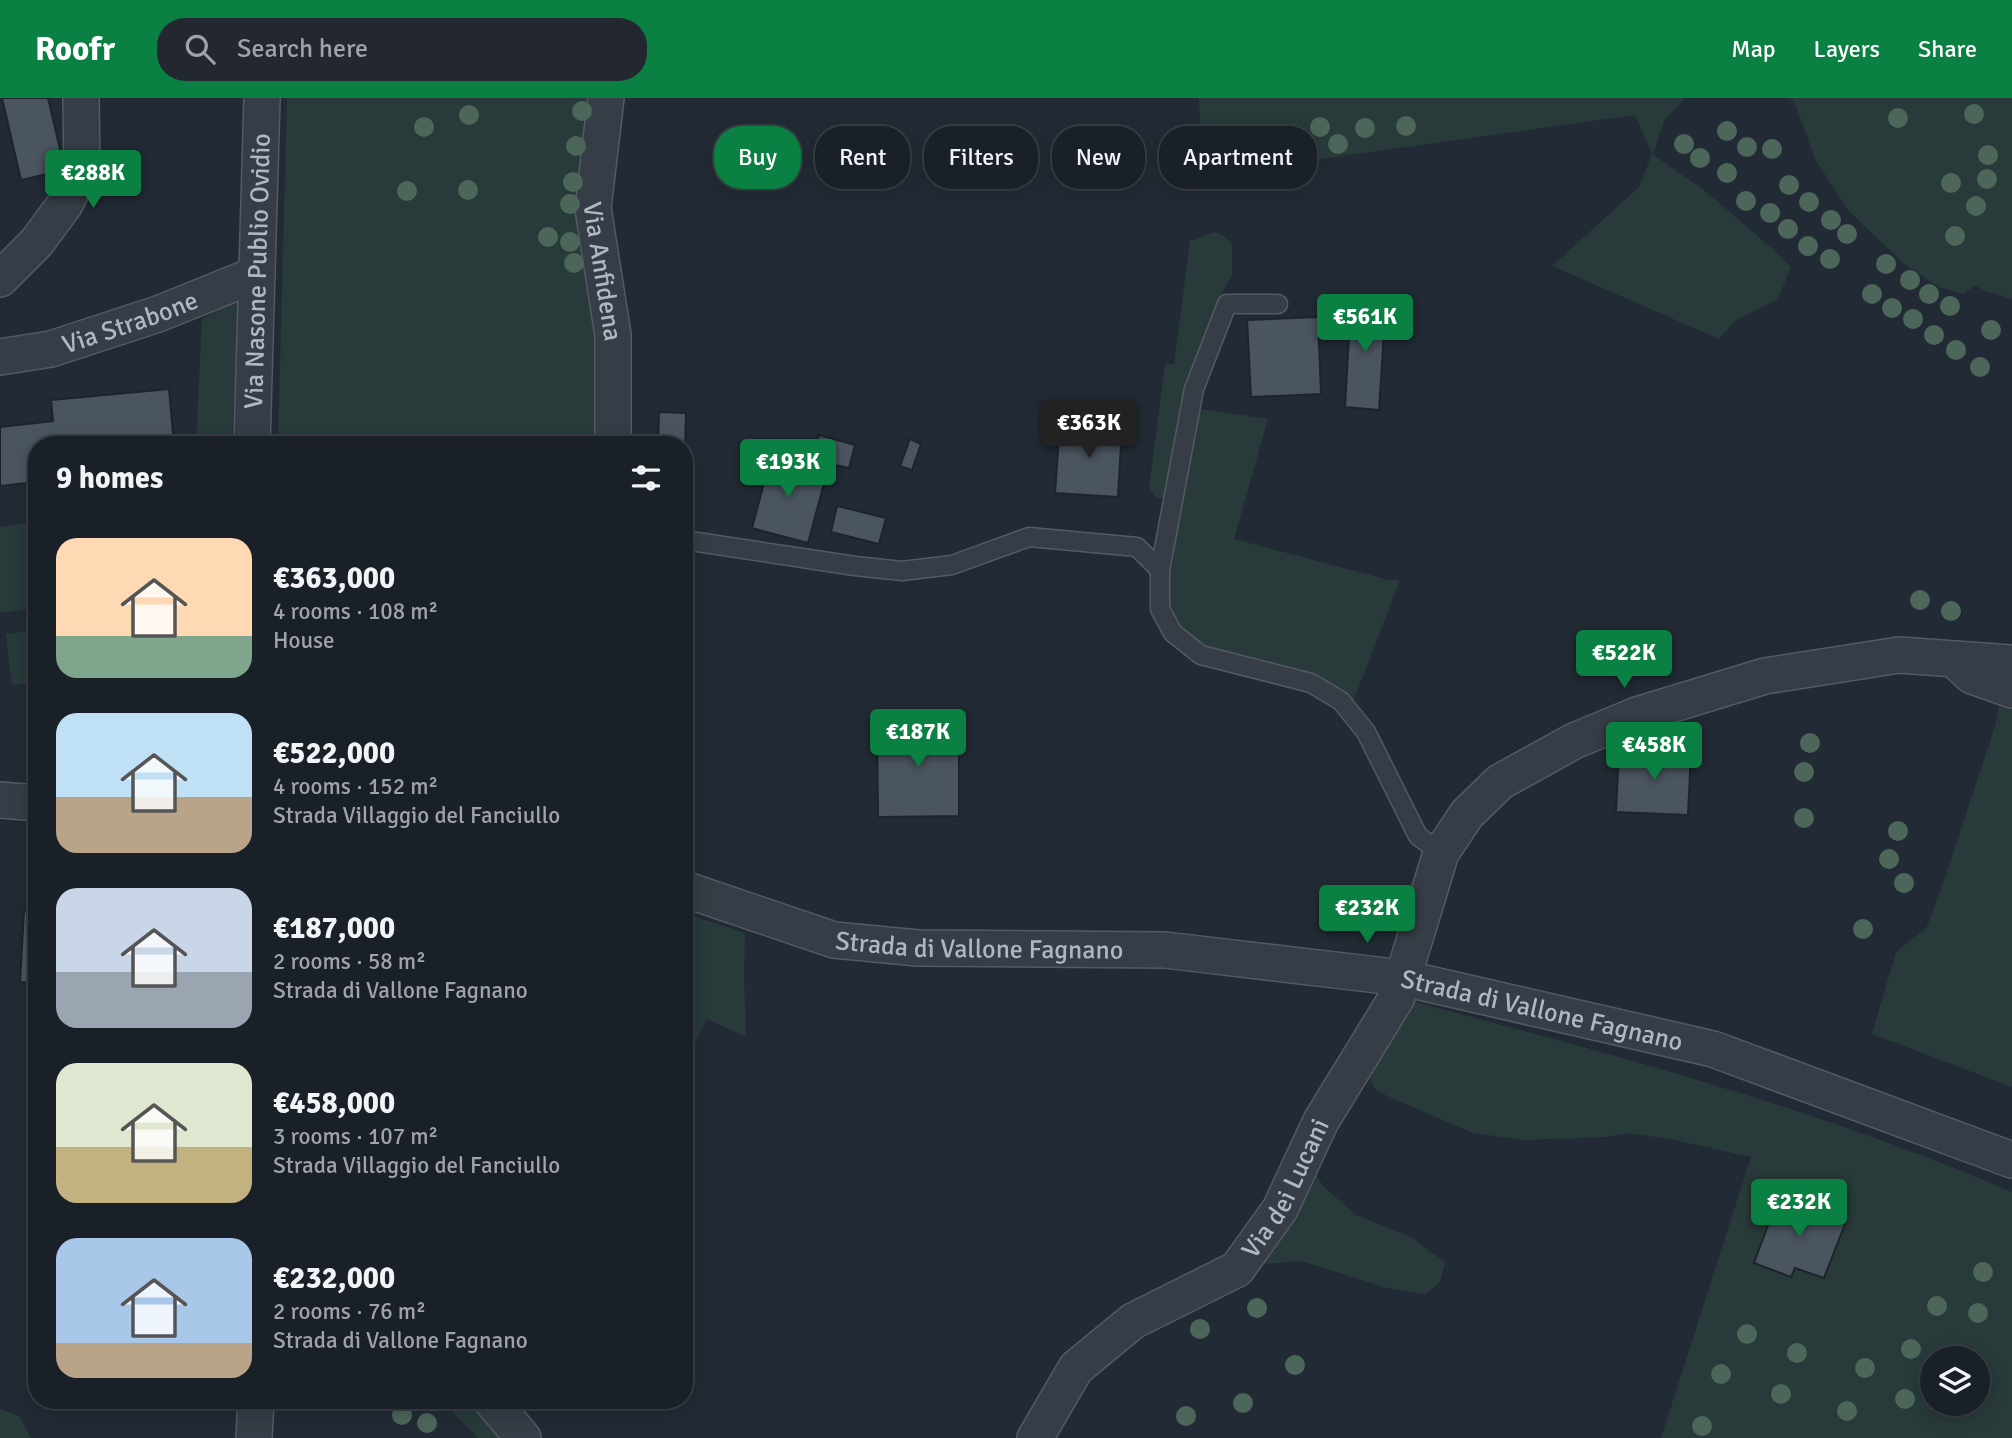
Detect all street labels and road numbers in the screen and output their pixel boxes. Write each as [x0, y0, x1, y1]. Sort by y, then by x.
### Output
street label: Via Nasone Publio Ovidio [238, 133, 278, 409]
street label: Via Anfidena [575, 200, 629, 343]
street label: Via Strabone [58, 285, 203, 361]
street label: Strada di Vallone Fagnano [834, 925, 1123, 967]
street label: Strada di Vallone Fagnano [1398, 963, 1686, 1059]
street label: Via dei Lucani [1235, 1114, 1337, 1265]

